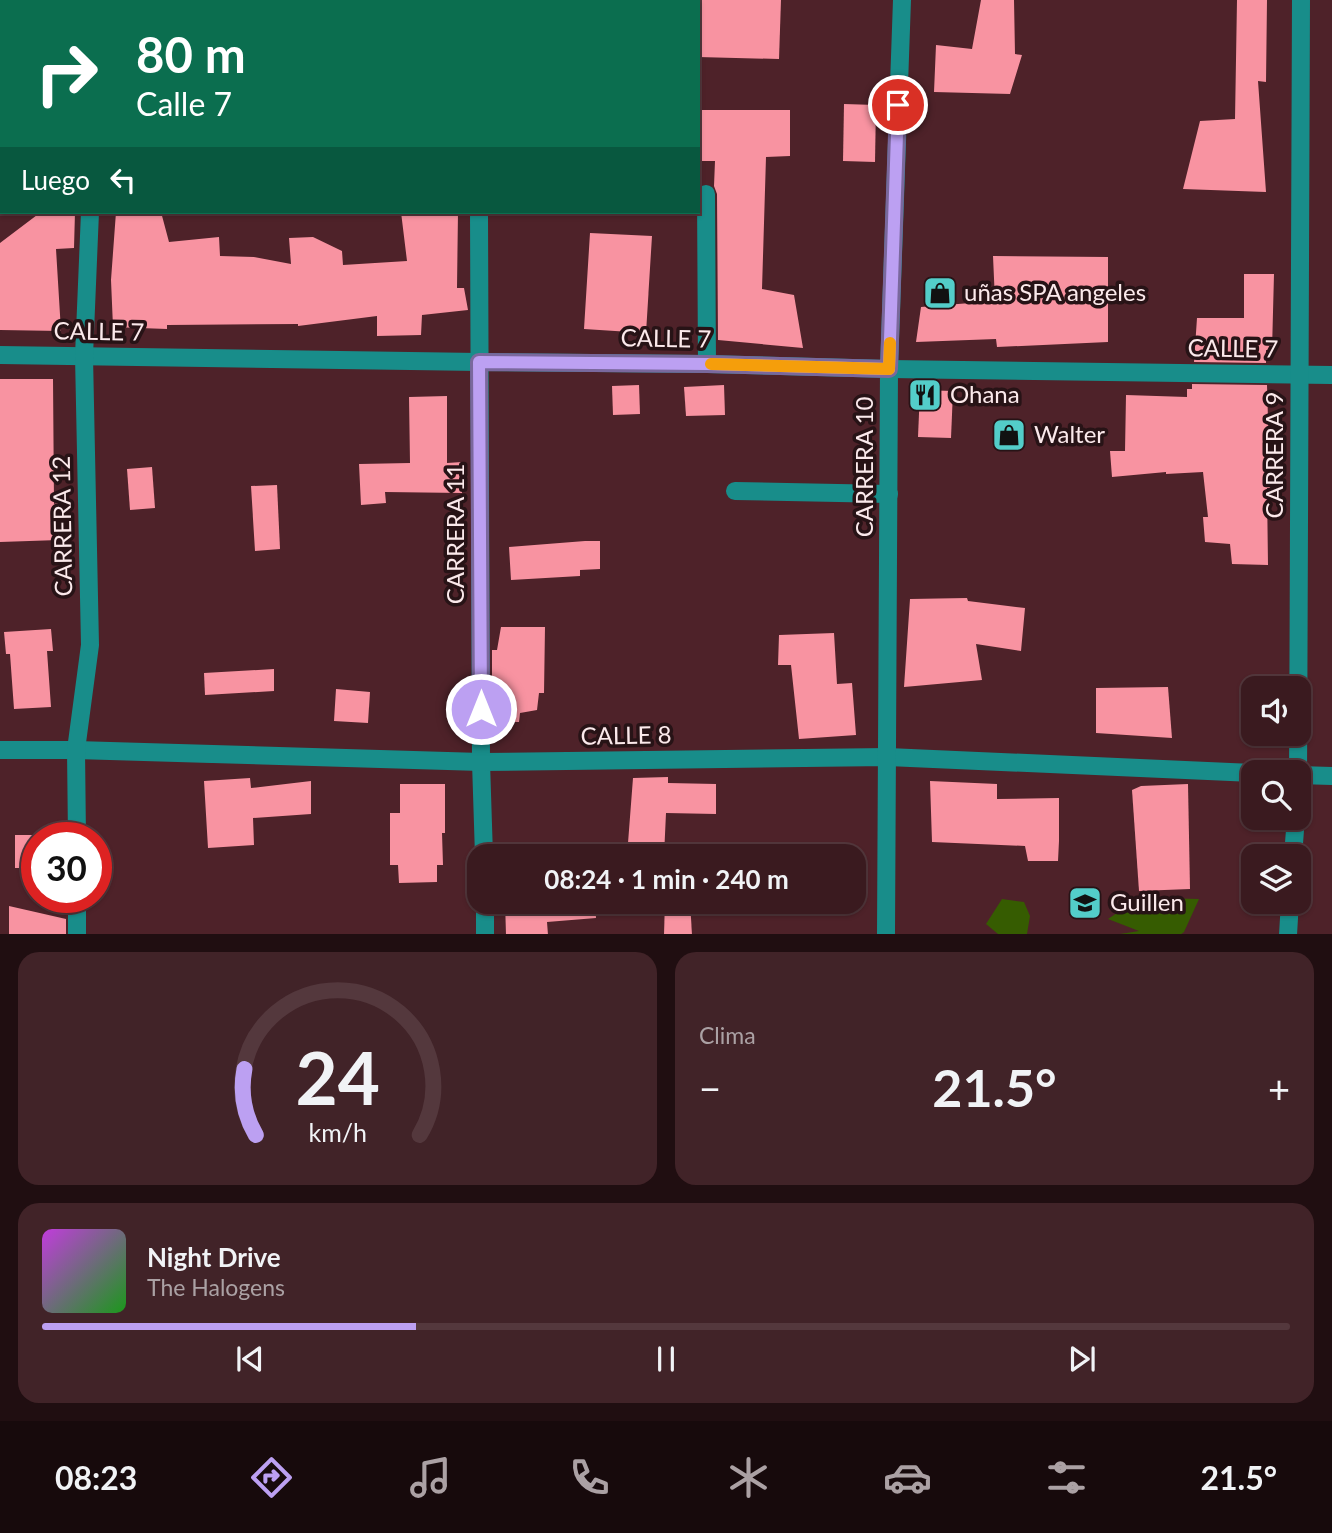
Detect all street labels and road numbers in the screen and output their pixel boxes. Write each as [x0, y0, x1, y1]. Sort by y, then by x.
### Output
street label: CALLE 7 [53, 315, 145, 346]
street label: CALLE 7 [620, 322, 712, 353]
street label: CALLE 7 [1187, 332, 1279, 363]
street label: CARRERA 9 [1259, 392, 1288, 518]
street label: CARRERA 10 [849, 397, 878, 537]
street label: CARRERA 12 [46, 455, 77, 597]
street label: CARRERA 11 [440, 464, 469, 604]
street label: CALLE 8 [580, 719, 672, 750]

